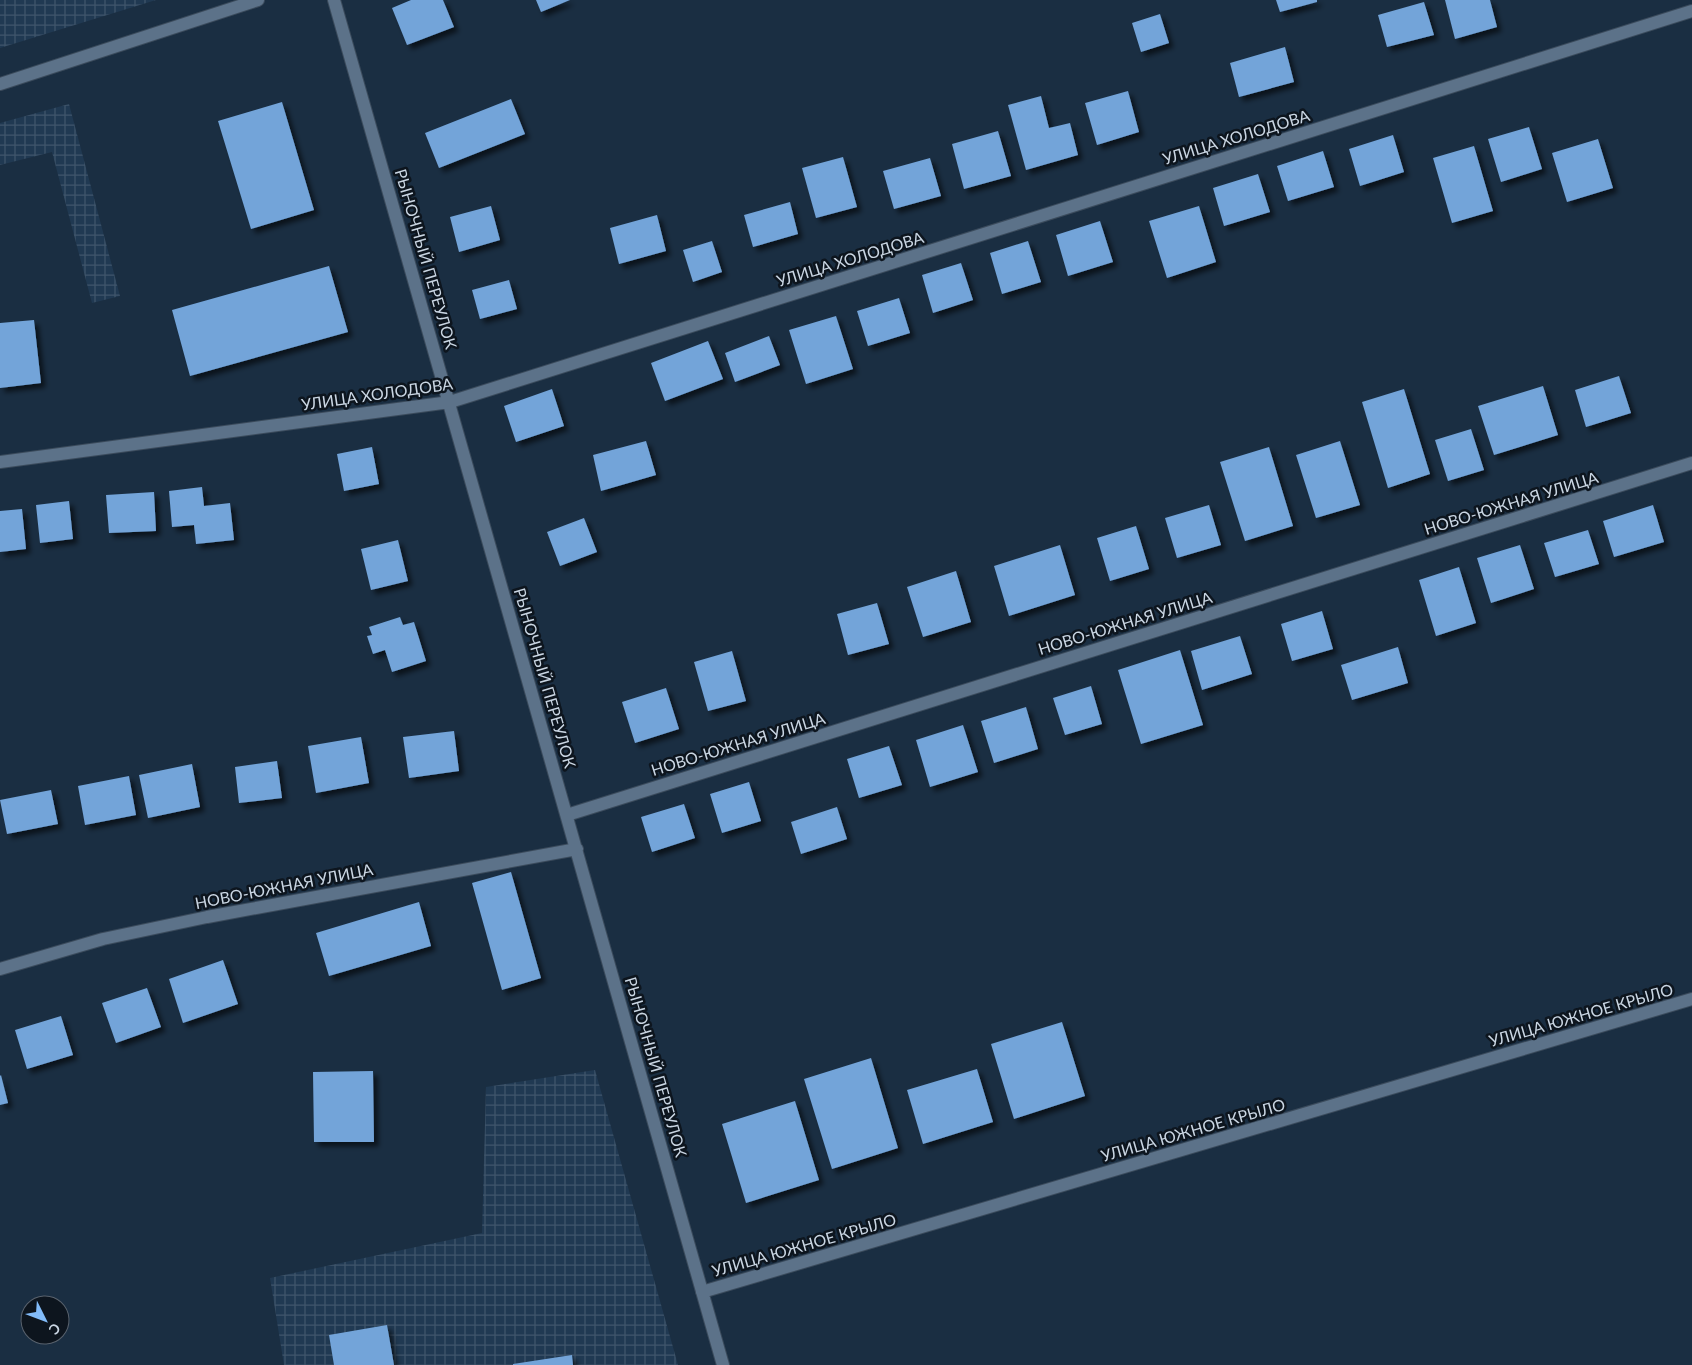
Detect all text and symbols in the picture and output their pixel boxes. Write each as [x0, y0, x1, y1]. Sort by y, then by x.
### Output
street label: УЛИЦА ХОЛОДОВА [1160, 105, 1312, 168]
street label: РЫНОЧНЫЙ ПЕРЕУЛОК [392, 167, 461, 351]
street label: УЛИЦА ХОЛОДОВА [774, 227, 926, 290]
street label: УЛИЦА ХОЛОДОВА [300, 373, 454, 414]
street label: НОВО-ЮЖНАЯ УЛИЦА [1422, 467, 1600, 538]
street label: РЫНОЧНЫЙ ПЕРЕУЛОК [511, 586, 580, 770]
street label: НОВО-ЮЖНАЯ УЛИЦА [1036, 587, 1214, 658]
street label: НОВО-ЮЖНАЯ УЛИЦА [649, 708, 827, 779]
street label: НОВО-ЮЖНАЯ УЛИЦА [193, 859, 375, 912]
street label: РЫНОЧНЫЙ ПЕРЕУЛОК [622, 975, 691, 1159]
street label: УЛИЦА ЮЖНОЕ КРЫЛО [1487, 979, 1675, 1050]
street label: УЛИЦА ЮЖНОЕ КРЫЛО [1099, 1094, 1287, 1165]
street label: УЛИЦА ЮЖНОЕ КРЫЛО [710, 1209, 898, 1280]
north arrow [20, 1295, 70, 1345]
text: С [45, 1320, 64, 1339]

